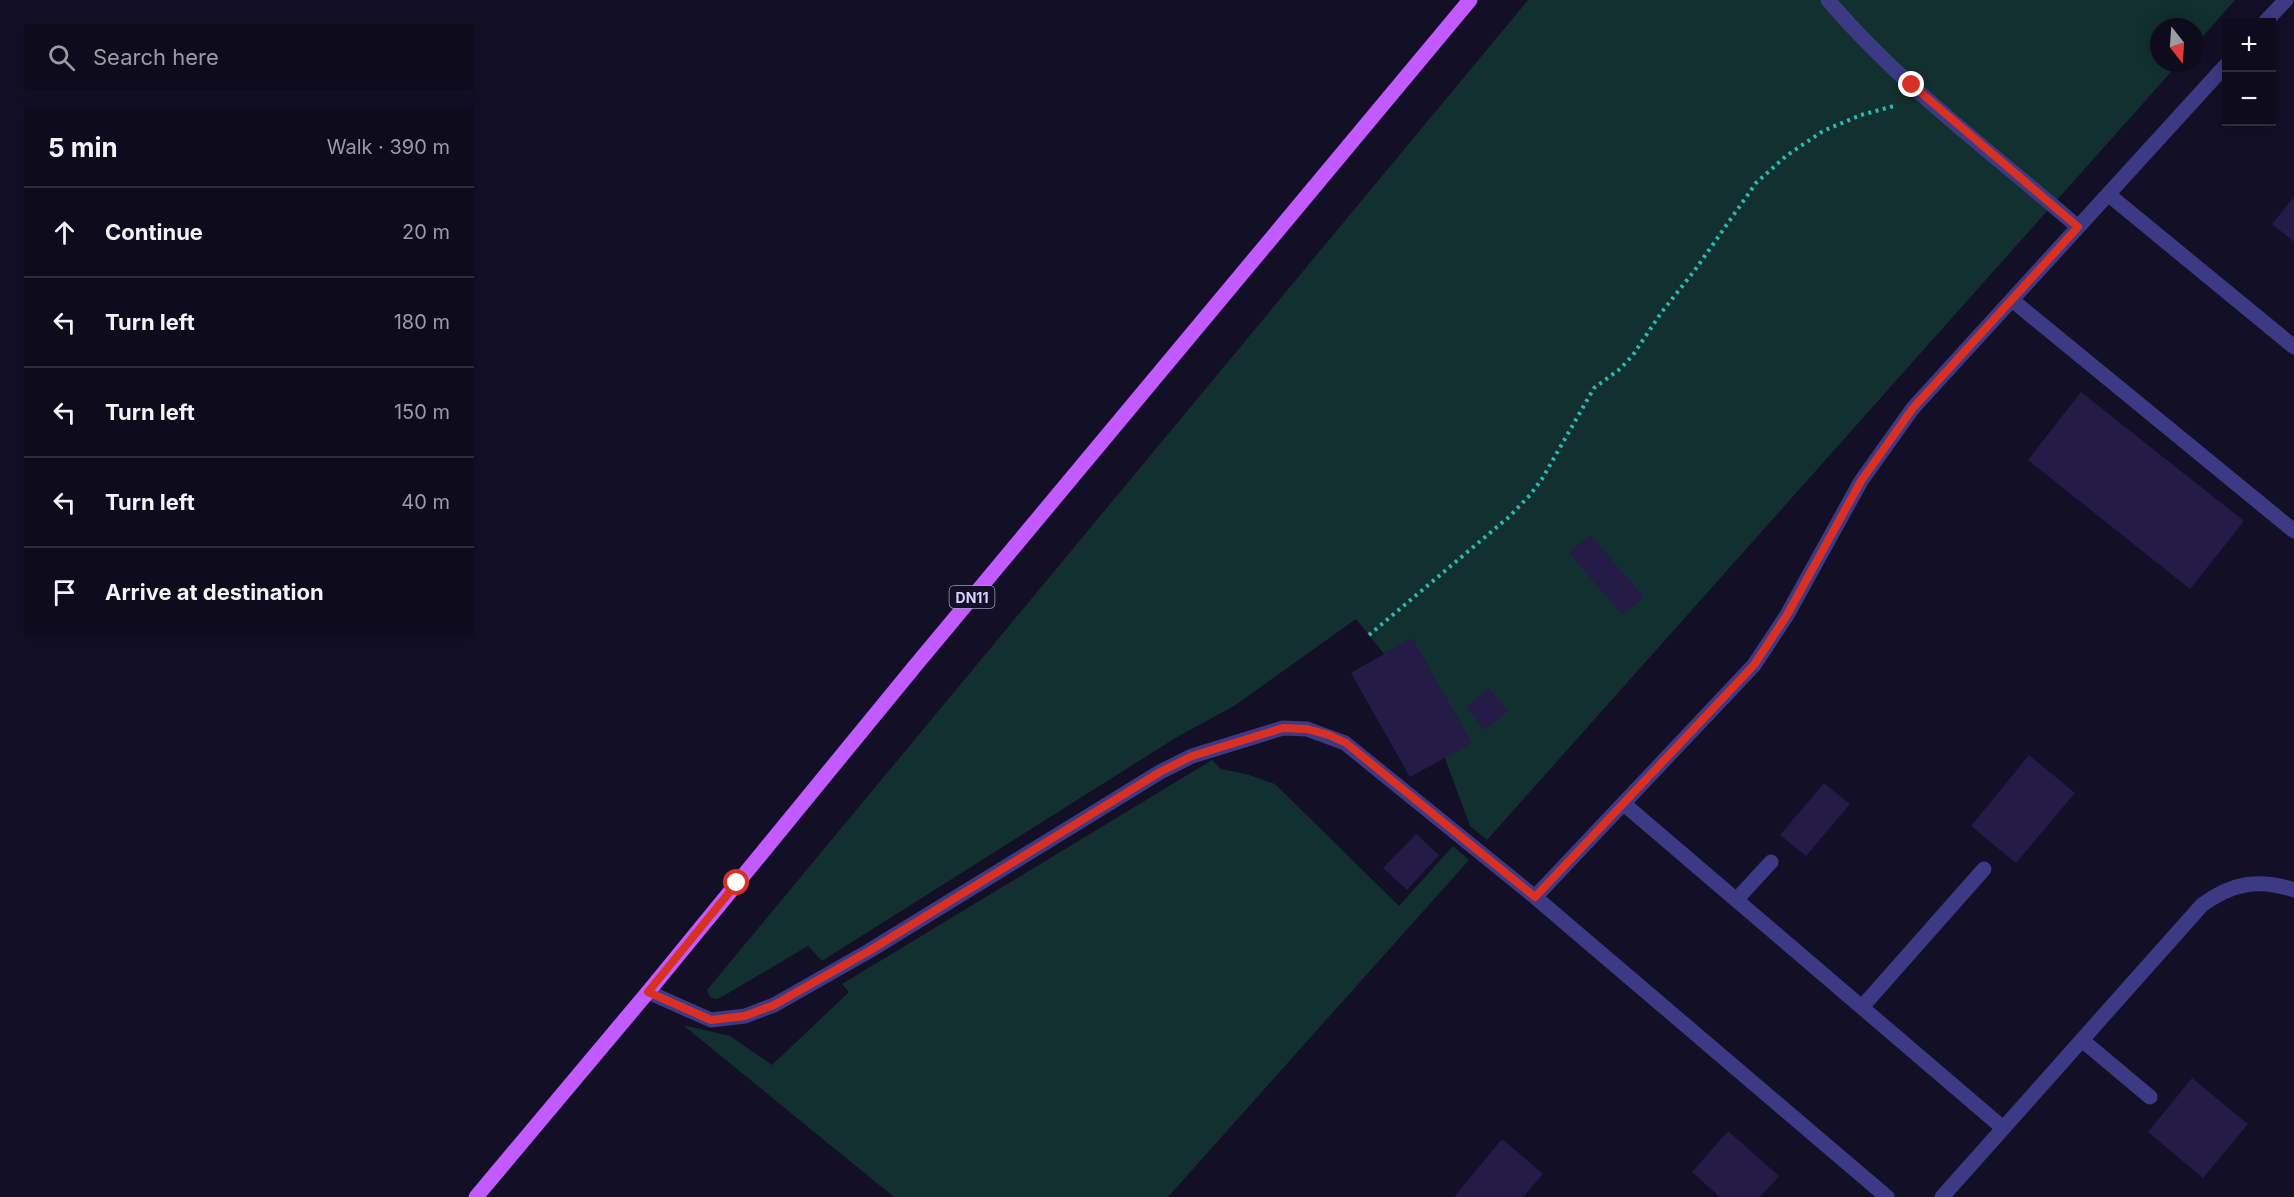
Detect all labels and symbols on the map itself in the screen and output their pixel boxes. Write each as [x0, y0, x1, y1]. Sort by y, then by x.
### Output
north arrow [2150, 18, 2204, 72]
route end [1898, 71, 1924, 97]
road number: DN11 [950, 586, 994, 608]
route start [723, 869, 749, 895]

